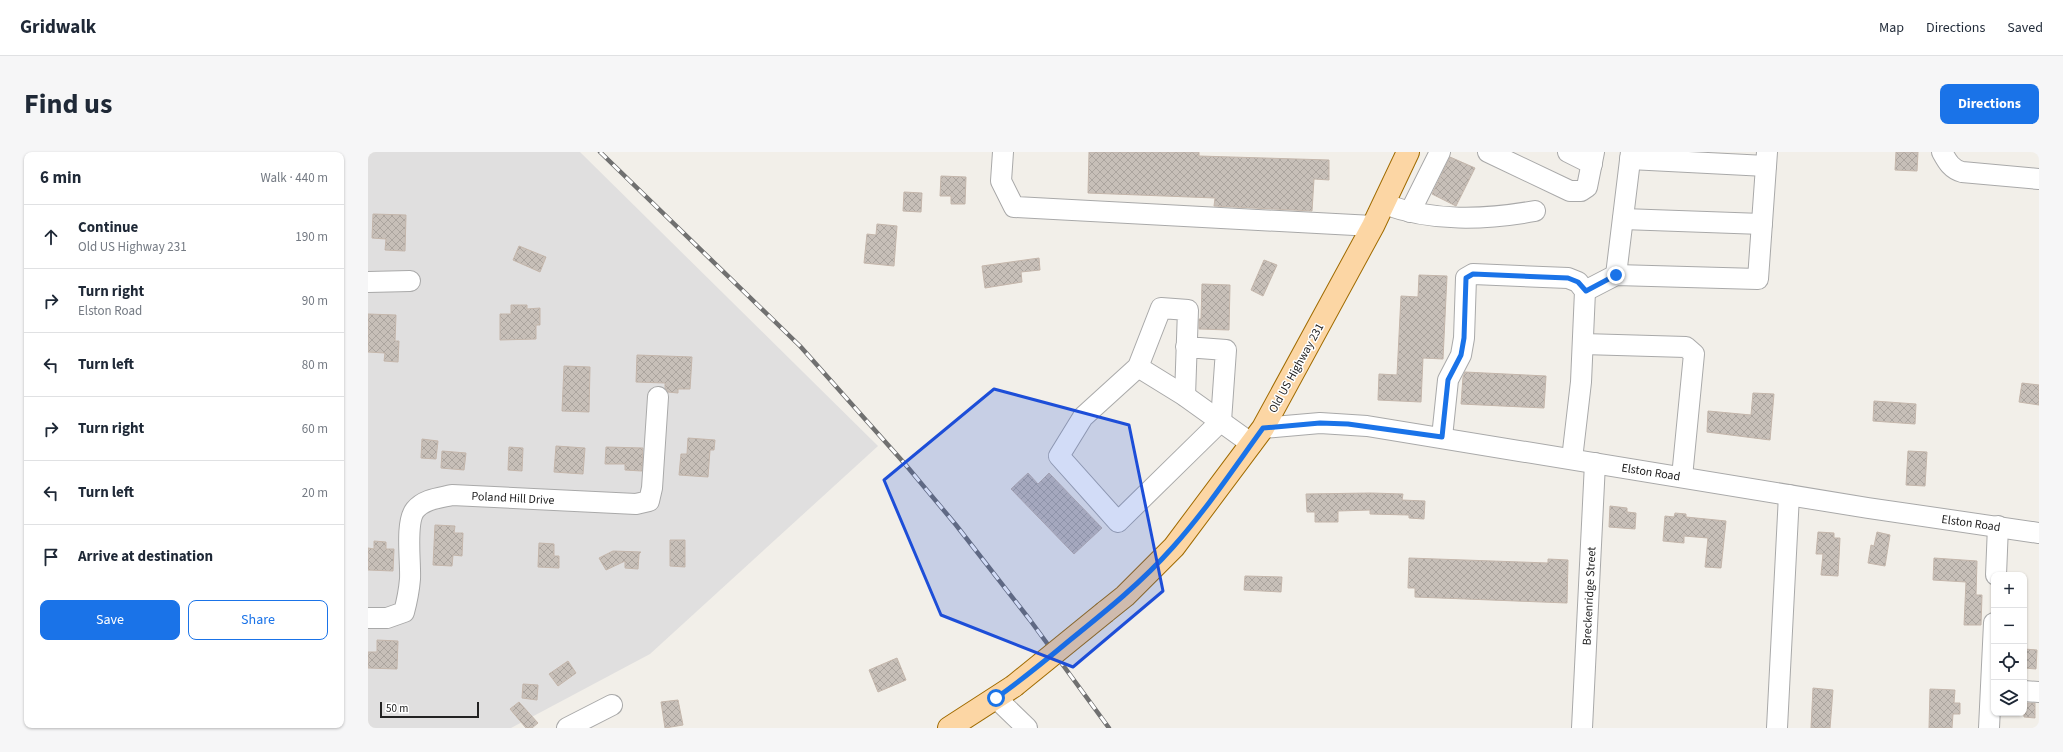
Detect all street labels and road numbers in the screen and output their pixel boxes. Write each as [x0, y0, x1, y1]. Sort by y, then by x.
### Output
street label: Old US Highway 231 [1265, 320, 1328, 416]
street label: Elston Road [1620, 459, 1682, 486]
street label: Poland Hill Drive [471, 488, 555, 509]
street label: Elston Road [1940, 511, 2001, 536]
street label: Breckenridge Street [1578, 546, 1601, 646]

